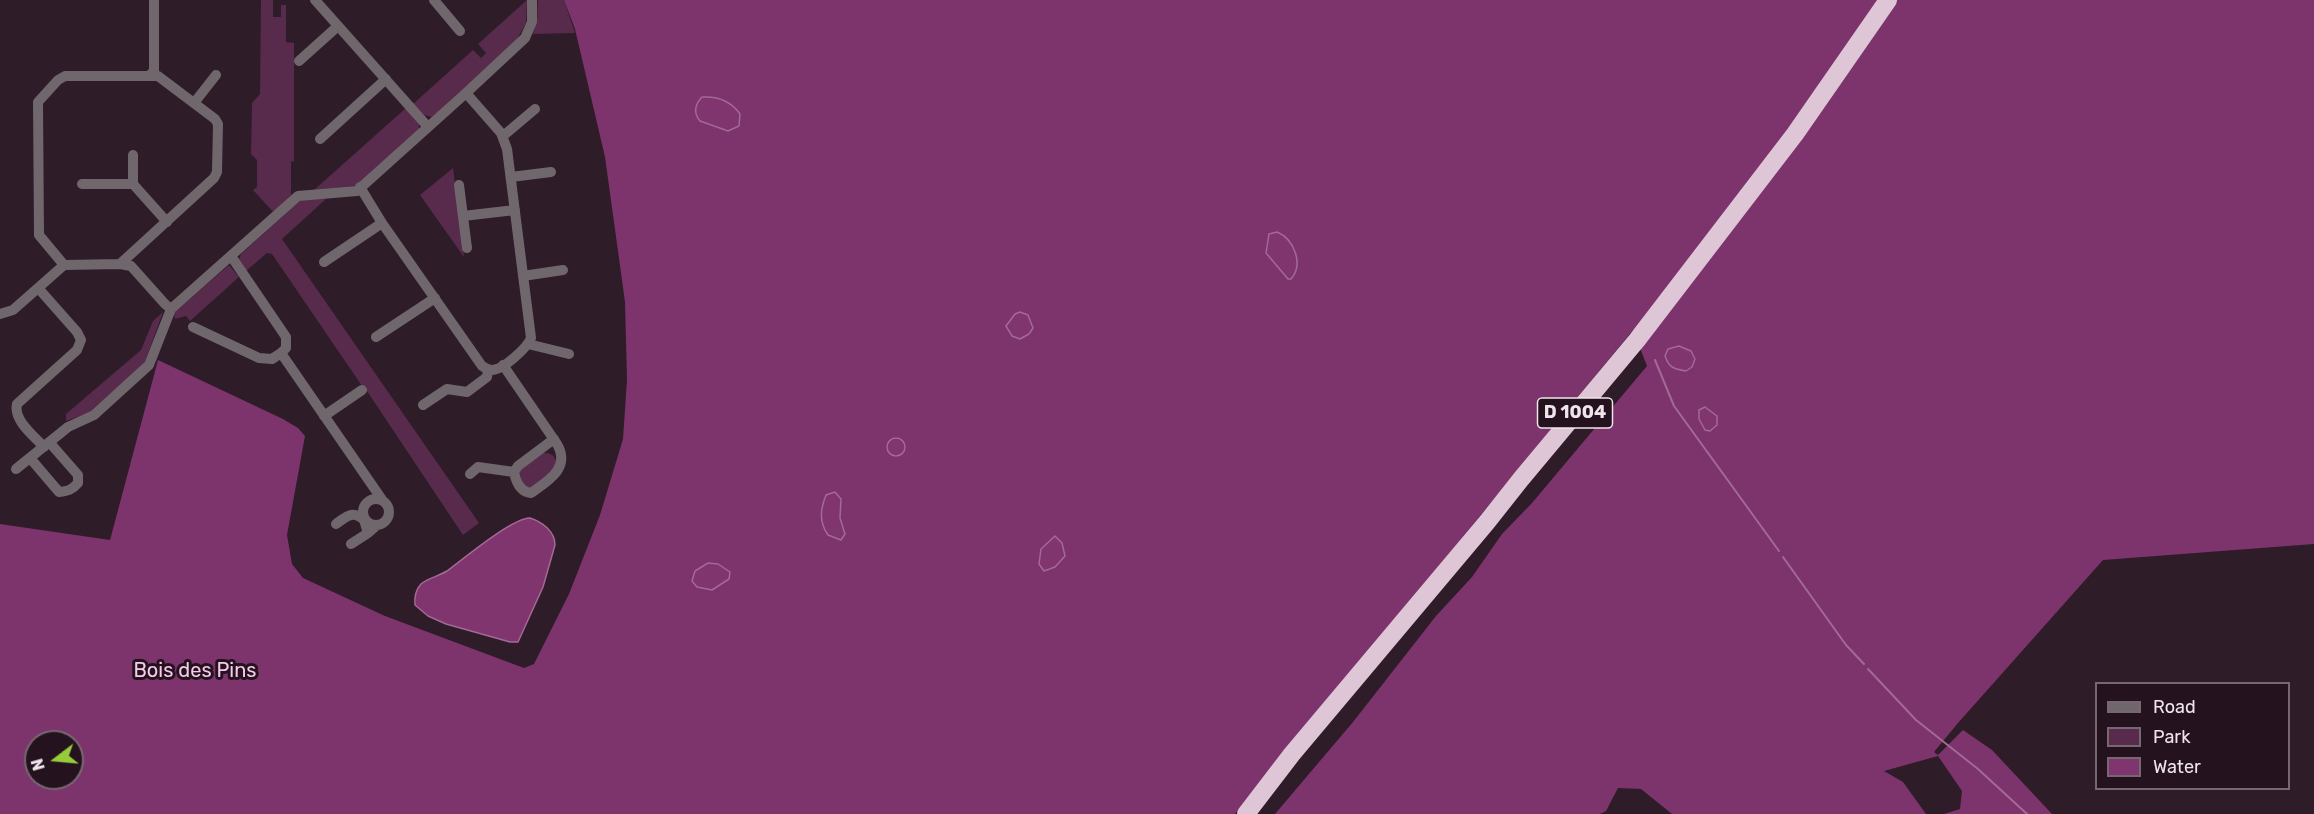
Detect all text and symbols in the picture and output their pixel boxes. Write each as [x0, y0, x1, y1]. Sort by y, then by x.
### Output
road number: D 1004 [1538, 398, 1612, 428]
park label: Bois des Pins [134, 659, 256, 683]
legend [2095, 682, 2290, 790]
text: Road [2153, 696, 2196, 718]
text: Park [2153, 726, 2190, 748]
north arrow [24, 730, 84, 790]
text: N [27, 756, 49, 773]
text: Water [2153, 756, 2201, 778]

